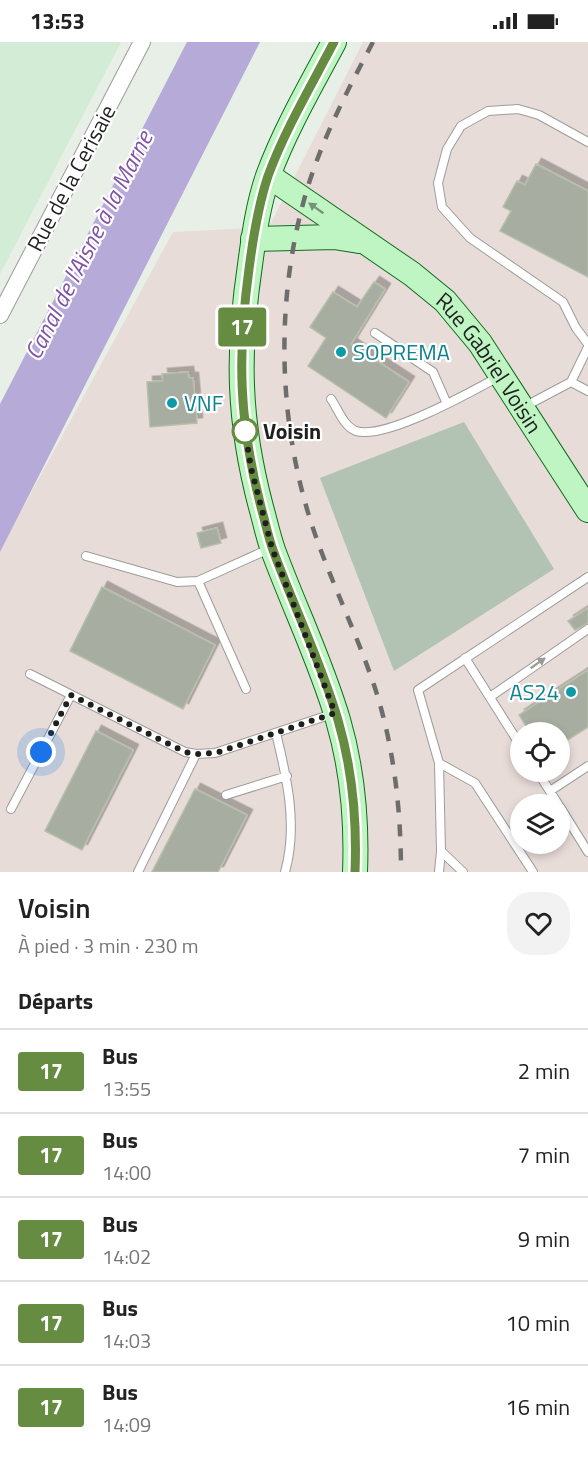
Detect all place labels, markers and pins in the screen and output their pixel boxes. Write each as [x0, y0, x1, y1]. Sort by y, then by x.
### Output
place label: SOPREMA [353, 335, 450, 369]
marker: SOPREMA [334, 345, 348, 359]
place label: VNF [184, 386, 223, 420]
marker: VNF [165, 396, 179, 410]
place label: Voisin [263, 414, 321, 448]
marker: Voisin [232, 418, 258, 444]
place label: AS24 [509, 675, 559, 709]
marker: AS24 [564, 685, 578, 699]

